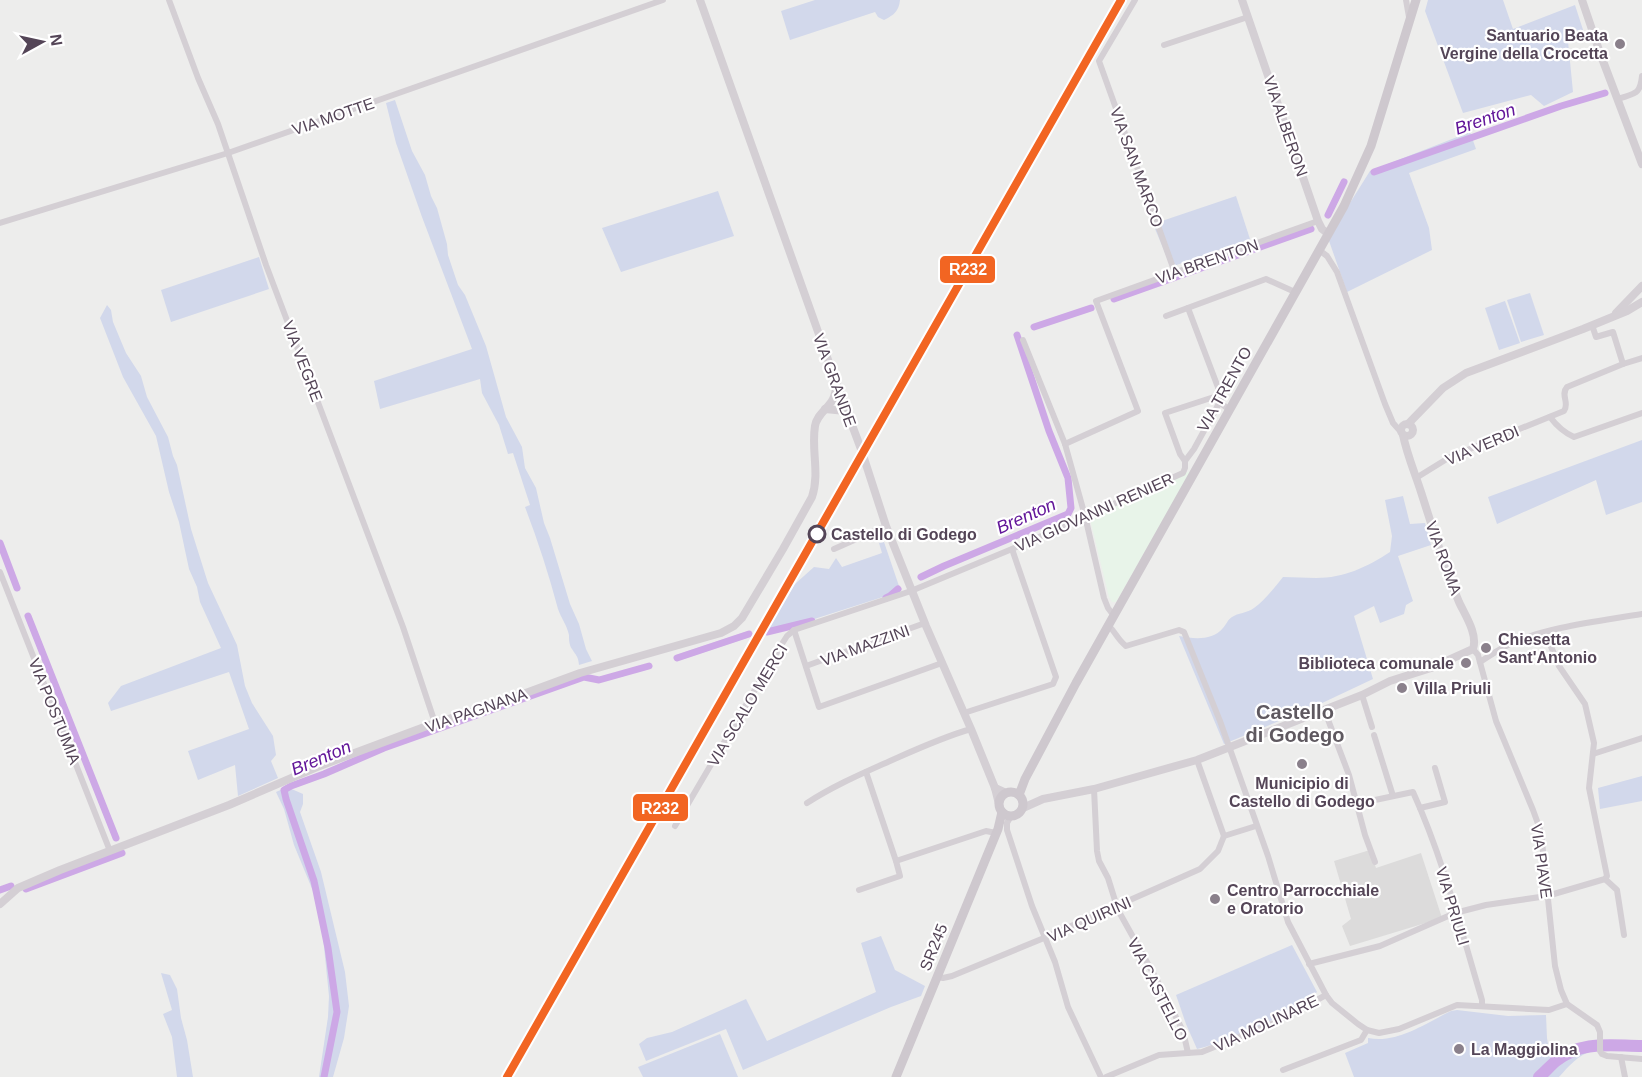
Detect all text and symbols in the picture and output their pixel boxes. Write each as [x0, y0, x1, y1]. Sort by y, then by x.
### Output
north arrow [12, 12, 72, 72]
place label: Santuario Beata Vergine della Crocetta [1440, 27, 1608, 62]
text: N [47, 33, 66, 47]
marker: Santuario Beata Vergine della Crocetta [1613, 37, 1627, 51]
street label: VIA ALBERON [1260, 74, 1311, 179]
street label: VIA MOTTE [290, 95, 376, 138]
water label: Brenton [1452, 99, 1518, 139]
street label: VIA SAN MARCO [1107, 105, 1166, 229]
street label: VIA BRENTON [1154, 236, 1261, 287]
line badge: R232 [939, 255, 996, 284]
text: R232 [949, 261, 987, 278]
street label: VIA VEGRE [279, 318, 326, 404]
street label: VIA GRANDE [810, 331, 859, 429]
street label: VIA TRENTO [1194, 344, 1255, 435]
street label: VIA VERDI [1443, 422, 1522, 469]
street label: VIA GIOVANNI RENIER [1013, 470, 1176, 555]
water label: Brenton [993, 494, 1059, 538]
street label: VIA ROMA [1422, 519, 1465, 598]
marker: Castello di Godego [808, 525, 826, 543]
place label: Castello di Godego [831, 526, 977, 543]
street label: VIA MAZZINI [818, 622, 912, 669]
place label: Chiesetta Sant'Antonio [1498, 631, 1597, 666]
street label: VIA SCALO MERCI [704, 641, 791, 769]
marker: Chiesetta Sant'Antonio [1479, 641, 1493, 655]
place label: Biblioteca comunale [1298, 655, 1454, 672]
street label: VIA POSTUMIA [26, 656, 84, 767]
marker: Biblioteca comunale [1459, 656, 1473, 670]
place label: Villa Priuli [1414, 680, 1491, 697]
marker: Villa Priuli [1395, 681, 1409, 695]
street label: VIA PAGNANA [423, 685, 530, 736]
district label: Castello di Godego [1246, 701, 1344, 746]
water label: Brenton [288, 736, 354, 780]
marker: Municipio di Castello di Godego [1295, 757, 1309, 771]
place label: Municipio di Castello di Godego [1229, 775, 1375, 810]
line badge: R232 [632, 793, 689, 822]
text: R232 [641, 800, 679, 817]
street label: VIA PIAVE [1528, 823, 1555, 900]
street label: VIA PRIULI [1433, 865, 1472, 947]
place label: Centro Parrocchiale e Oratorio [1227, 882, 1379, 917]
marker: Centro Parrocchiale e Oratorio [1208, 892, 1222, 906]
street label: VIA QUIRINI [1045, 893, 1134, 945]
street label: SR245 [916, 921, 951, 973]
street label: VIA CASTELLO [1124, 935, 1191, 1043]
street label: VIA MOLINARE [1211, 992, 1321, 1055]
place label: La Maggiolina [1471, 1041, 1578, 1058]
marker: La Maggiolina [1452, 1042, 1466, 1056]

